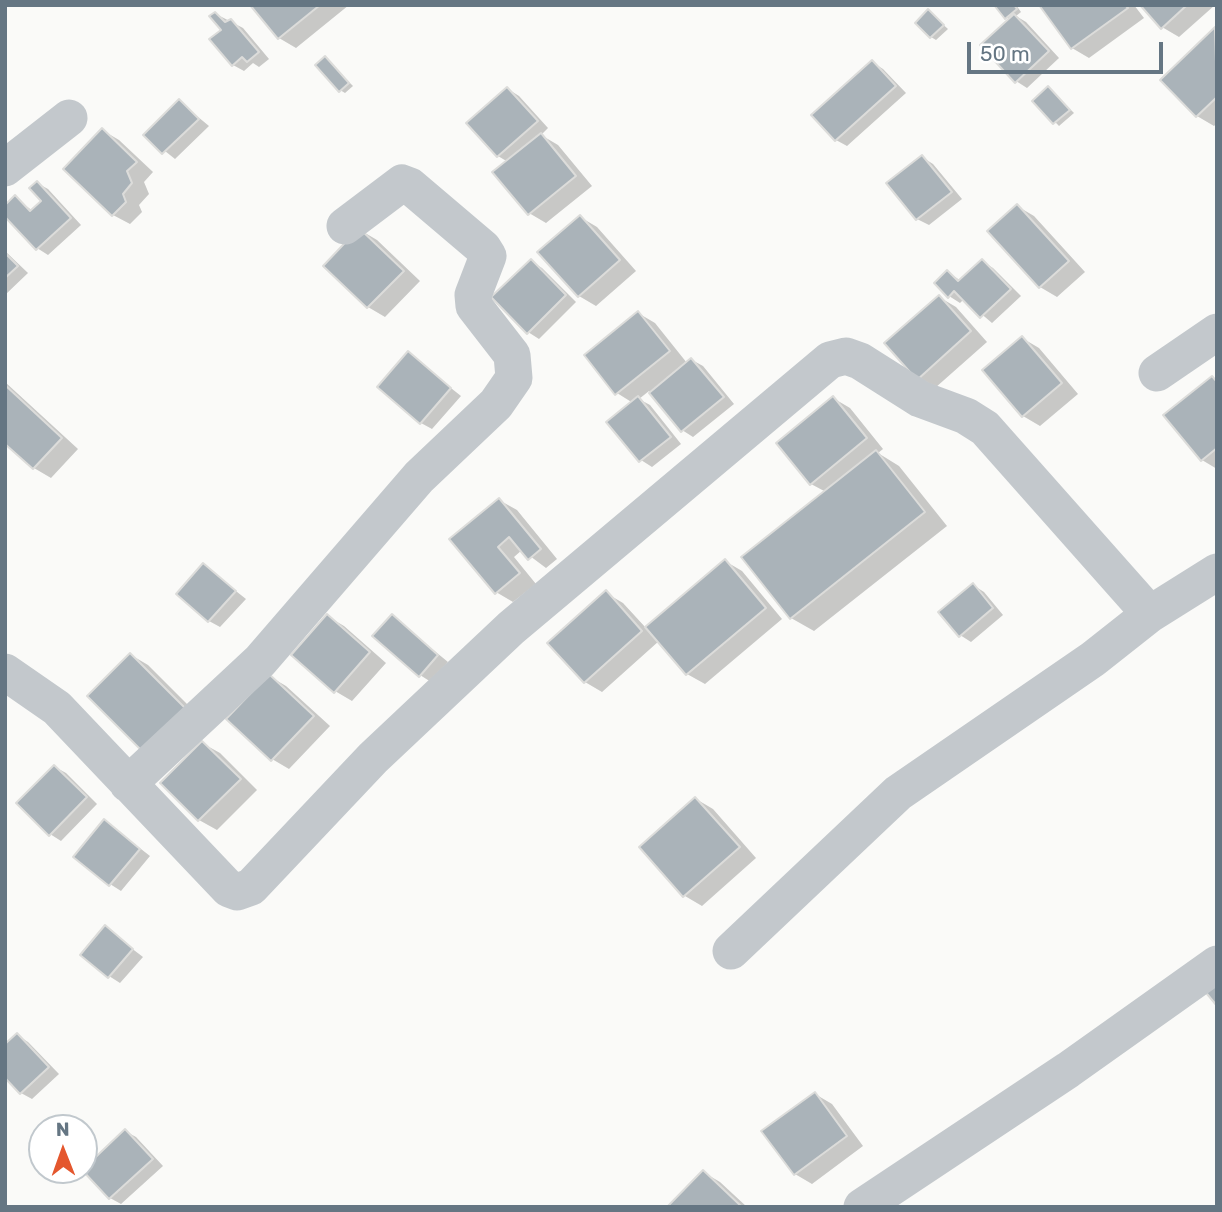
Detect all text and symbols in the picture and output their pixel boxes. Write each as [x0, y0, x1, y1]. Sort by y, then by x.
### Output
scale bar [970, 28, 1166, 72]
text: 50 m [980, 41, 1030, 66]
north arrow [28, 1114, 98, 1184]
text: N [56, 1118, 70, 1141]

